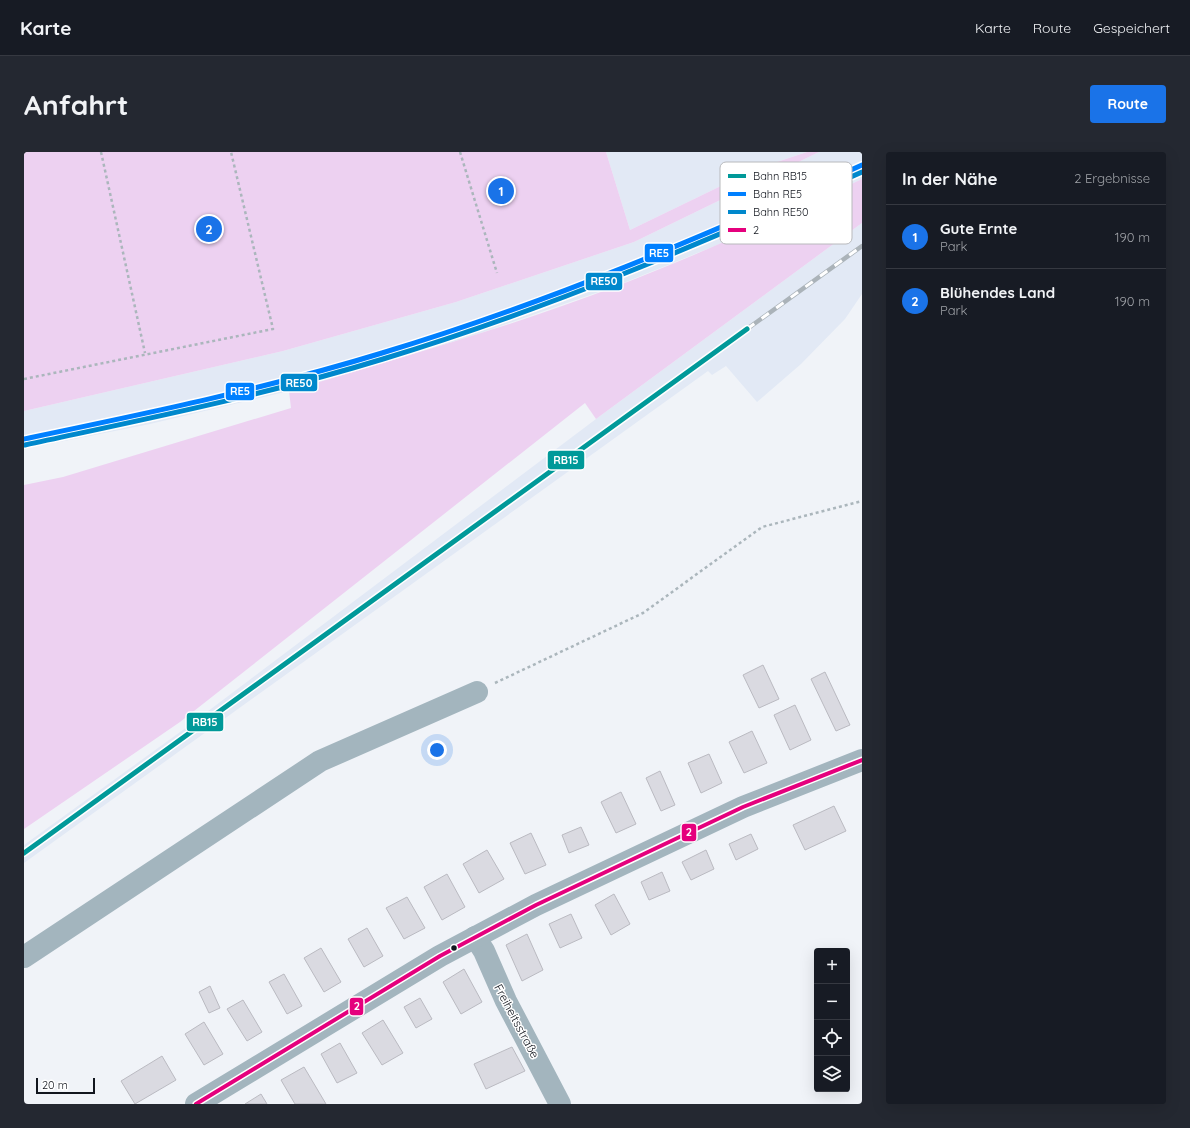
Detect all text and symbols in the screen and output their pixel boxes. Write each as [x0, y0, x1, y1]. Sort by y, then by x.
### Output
text: Karte [20, 16, 72, 40]
text: Karte [975, 19, 1011, 37]
text: Route [1033, 19, 1071, 37]
text: Gespeichert [1093, 19, 1170, 37]
button: Route [1090, 85, 1166, 123]
text: Anfahrt [24, 87, 128, 122]
legend [720, 162, 852, 244]
text: In der Nähe [902, 168, 998, 189]
text: Bahn RB15 [753, 169, 807, 183]
text: 2 Ergebnisse [1074, 170, 1150, 186]
pin: 1 [488, 176, 514, 206]
text: Bahn RE5 [753, 187, 802, 201]
text: Bahn RE50 [753, 205, 809, 219]
pin: 2 [196, 214, 222, 244]
text: Gute Ernte [940, 219, 1017, 238]
text: 2 [753, 223, 759, 237]
text: 1 [912, 229, 918, 245]
text: 190 m [1115, 229, 1150, 245]
text: Park [940, 238, 968, 254]
line badge: RE5 [644, 243, 674, 263]
text: RE5 [649, 246, 669, 260]
line badge: RE50 [585, 272, 623, 291]
text: RE50 [591, 274, 618, 288]
text: Blühendes Land [940, 283, 1055, 302]
text: 2 [911, 293, 919, 309]
text: 190 m [1115, 293, 1150, 309]
text: Park [940, 302, 968, 318]
line badge: RE50 [280, 373, 318, 392]
text: RE50 [286, 376, 313, 390]
line badge: RE5 [225, 382, 255, 401]
text: RE5 [230, 384, 250, 398]
line badge: RB15 [547, 450, 585, 470]
text: RB15 [553, 453, 579, 467]
line badge: RB15 [186, 712, 224, 732]
text: RB15 [192, 715, 218, 729]
your location [427, 740, 447, 760]
line badge: 2 [681, 823, 697, 842]
text: 2 [686, 825, 692, 839]
unlabelled marker [449, 943, 459, 953]
map controls [814, 948, 850, 1092]
button: + [814, 948, 850, 984]
street label: Freiheitsstraße [491, 981, 543, 1061]
button: − [814, 984, 850, 1020]
line badge: 2 [349, 997, 364, 1016]
text: 2 [354, 999, 360, 1013]
button: locate [814, 1020, 850, 1056]
button: layers [814, 1056, 850, 1092]
scale bar [36, 1076, 95, 1095]
text: 20 m [42, 1078, 68, 1092]

